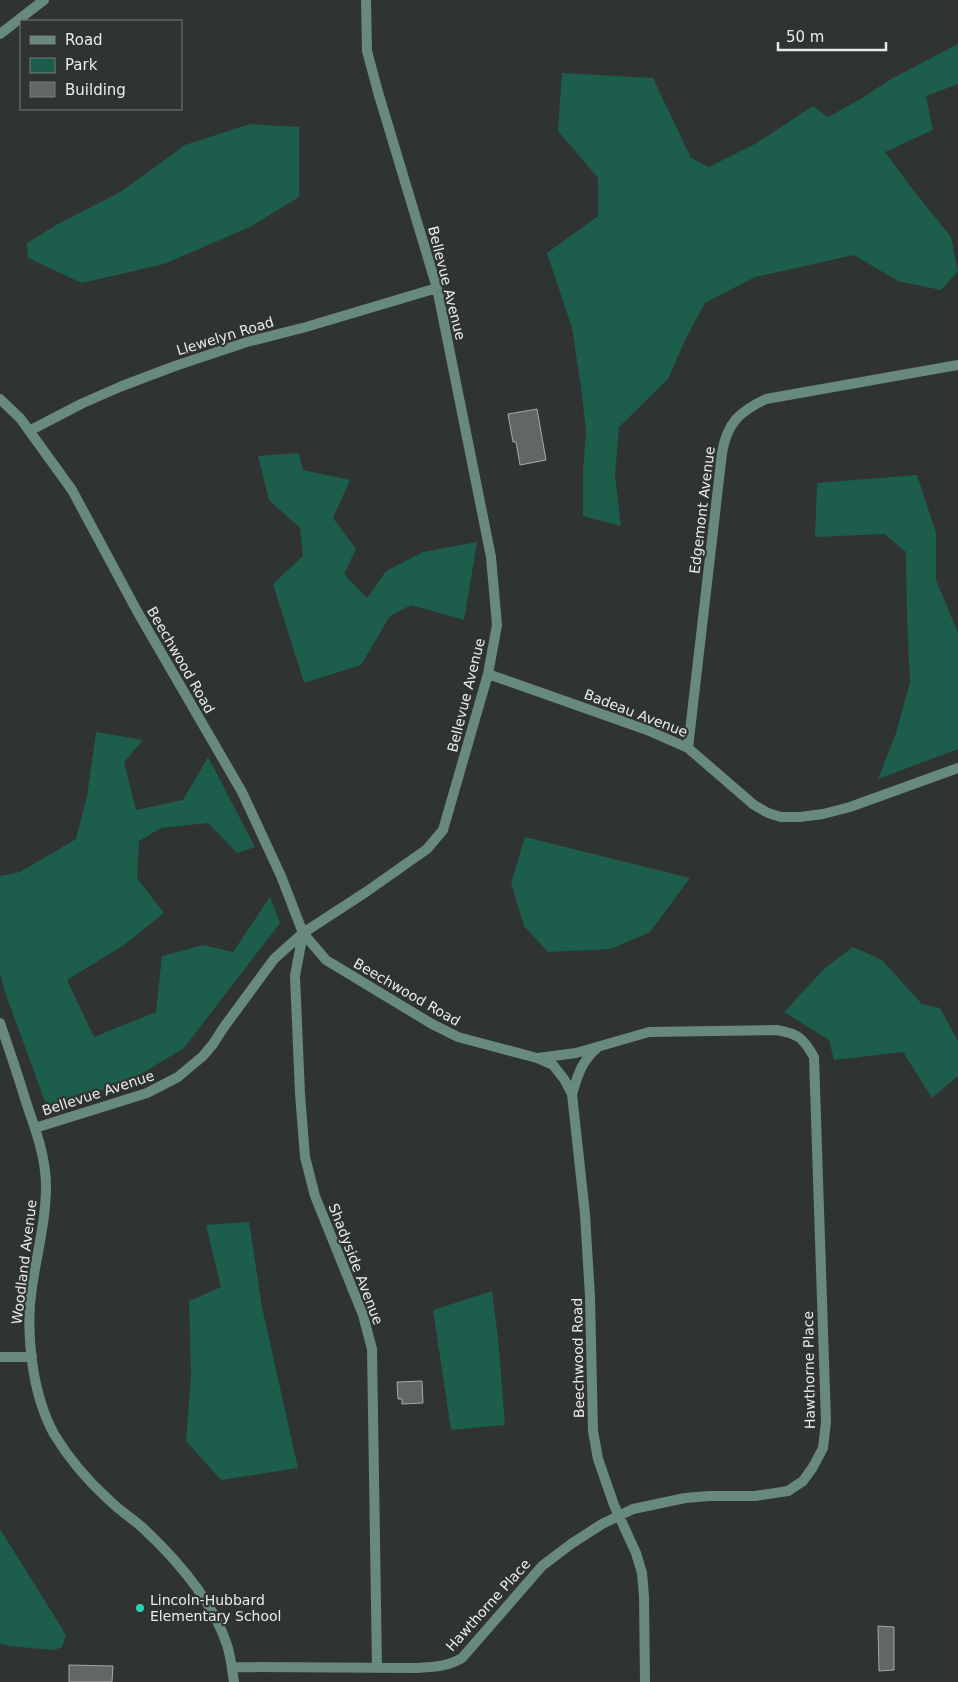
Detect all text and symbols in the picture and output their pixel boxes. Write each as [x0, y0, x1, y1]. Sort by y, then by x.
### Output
legend [20, 20, 182, 110]
scale bar [778, 20, 886, 52]
text: 50 m [786, 28, 824, 46]
text: Road [65, 31, 103, 49]
text: Park [65, 56, 98, 74]
text: Building [65, 81, 126, 99]
street label: Bellevue Avenue [425, 224, 469, 342]
street label: Llewelyn Road [174, 314, 276, 358]
street label: Edgemont Avenue [686, 445, 718, 575]
street label: Beechwood Road [144, 604, 218, 716]
street label: Bellevue Avenue [444, 636, 488, 754]
street label: Badeau Avenue [582, 686, 690, 740]
street label: Beechwood Road [351, 955, 463, 1029]
street label: Bellevue Avenue [40, 1067, 156, 1119]
street label: Woodland Avenue [8, 1199, 40, 1325]
street label: Shadyside Avenue [325, 1201, 387, 1327]
street label: Beechwood Road [569, 1298, 587, 1418]
street label: Hawthorne Place [800, 1311, 818, 1429]
street label: Hawthorne Place [443, 1556, 533, 1654]
place label: Lincoln-Hubbard Elementary School [150, 1592, 282, 1624]
marker: Lincoln-Hubbard Elementary School [134, 1602, 146, 1614]

